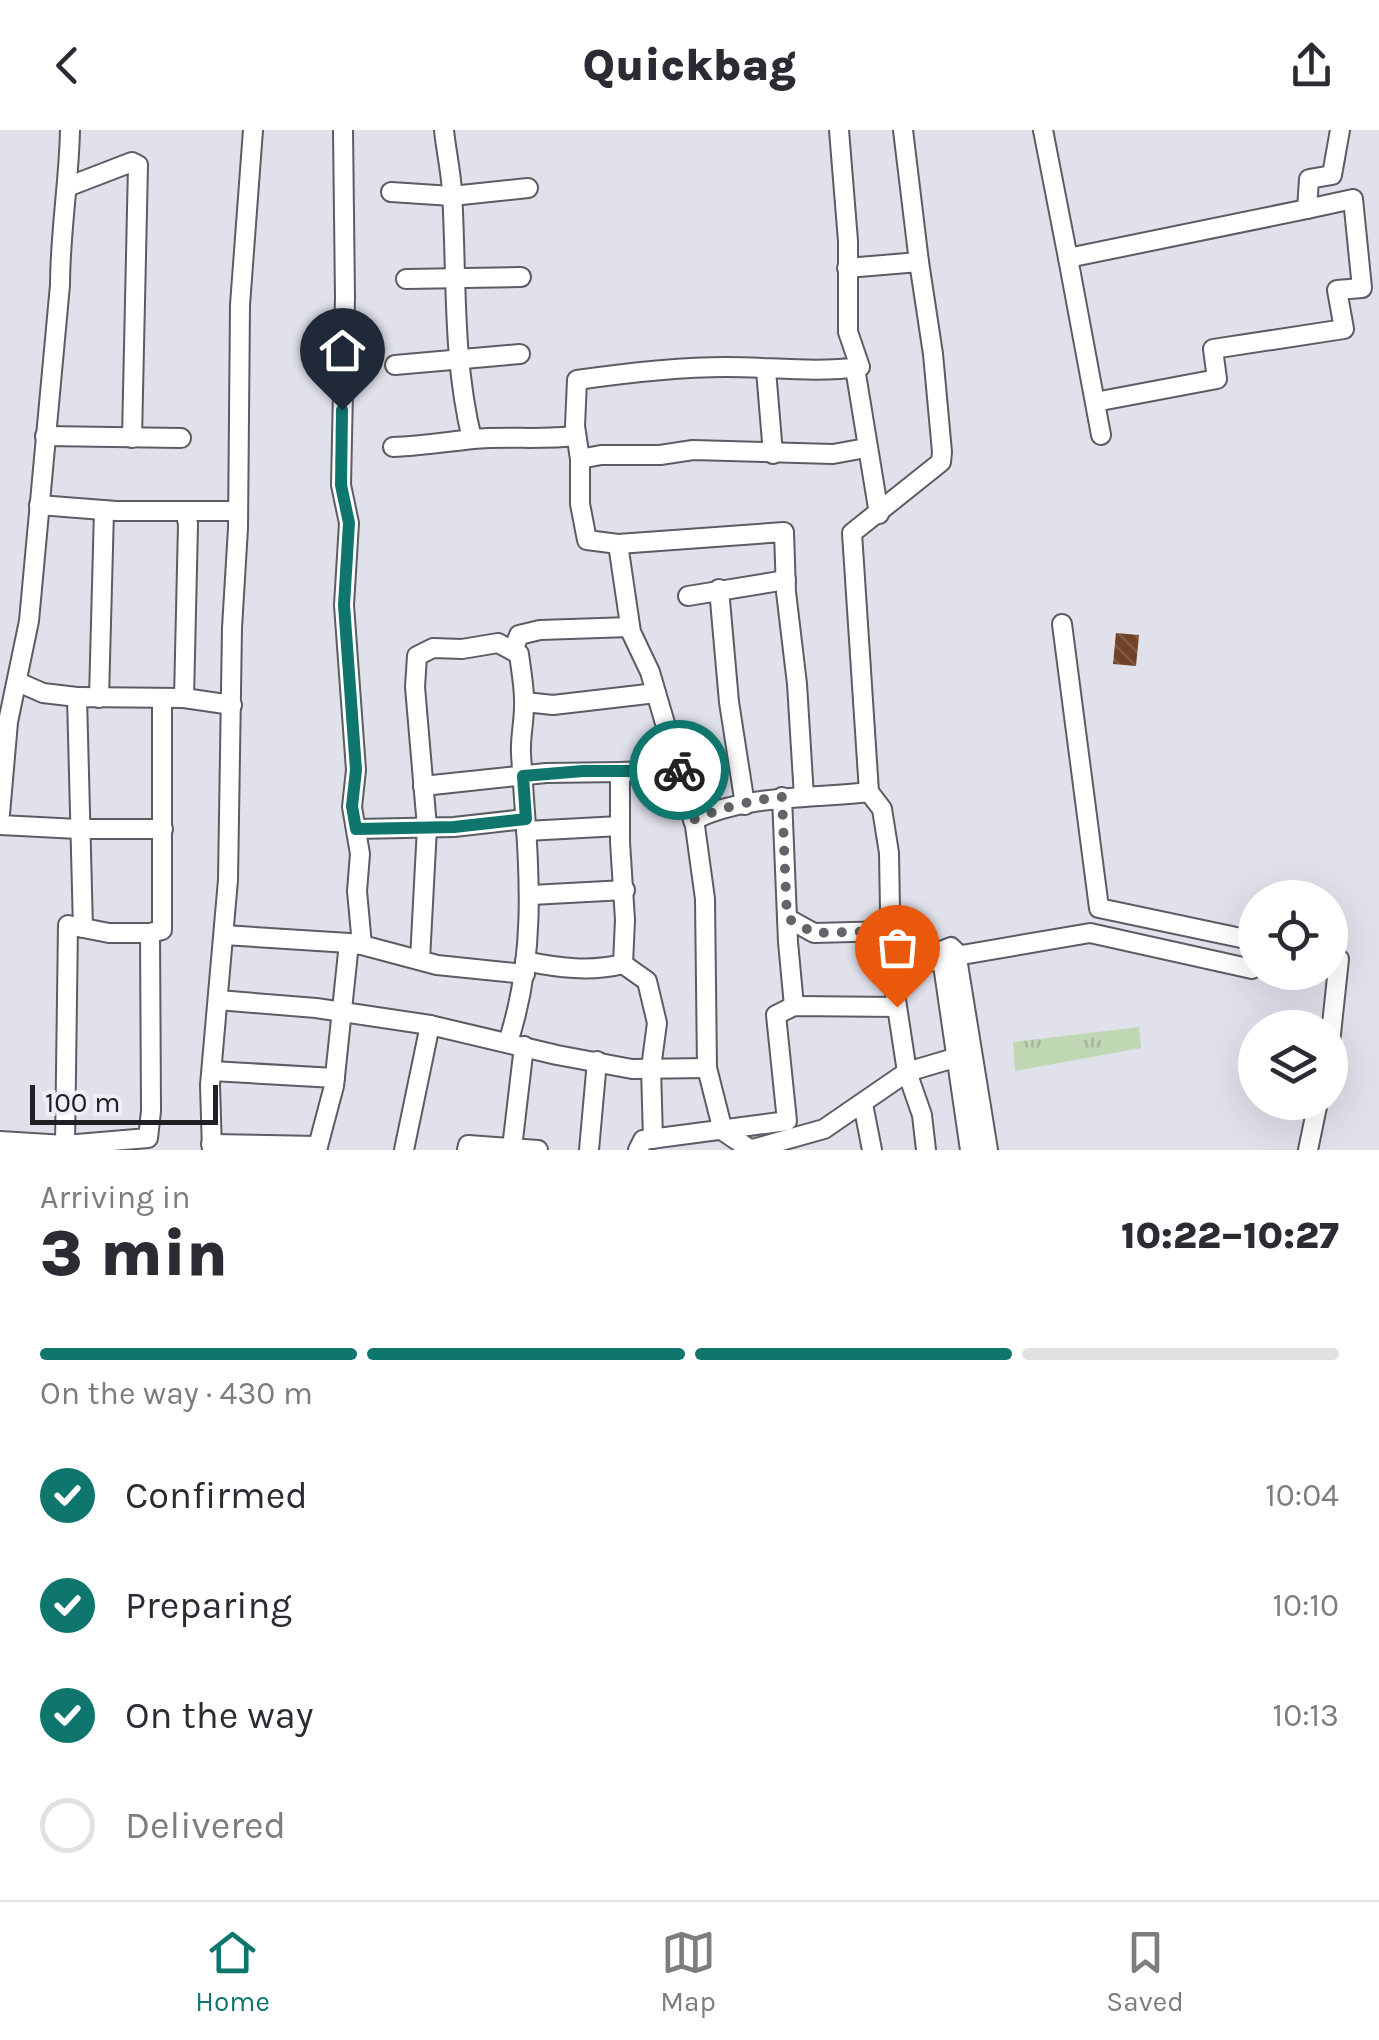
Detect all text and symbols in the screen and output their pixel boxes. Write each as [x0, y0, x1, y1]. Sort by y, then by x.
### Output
icon: back [40, 38, 95, 93]
icon: share [1284, 38, 1339, 93]
text: Quickbag [583, 39, 796, 91]
pin [300, 308, 385, 411]
icon: home [315, 323, 370, 378]
courier [629, 720, 729, 820]
icon: bike [652, 743, 707, 798]
map controls [1238, 880, 1348, 1120]
button: locate [1238, 880, 1348, 990]
pin [855, 905, 940, 1008]
icon: bag [870, 920, 925, 975]
button: layers [1238, 1010, 1348, 1120]
scale bar [30, 1080, 218, 1124]
text: 100 m [45, 1086, 120, 1119]
text: Arriving in [40, 1179, 191, 1216]
text: 10:22–10:27 [1121, 1213, 1339, 1258]
text: 3 min [40, 1215, 228, 1291]
text: On the way · 430 m [40, 1375, 313, 1412]
icon: check [40, 1468, 95, 1523]
text: Confirmed [125, 1473, 308, 1518]
text: 10:04 [1265, 1477, 1339, 1514]
icon: check [40, 1578, 95, 1633]
text: Preparing [125, 1583, 292, 1628]
text: 10:10 [1272, 1587, 1339, 1624]
icon: check [40, 1688, 95, 1743]
text: On the way [125, 1693, 313, 1738]
text: 10:13 [1273, 1697, 1339, 1734]
text: Delivered [125, 1803, 286, 1848]
tab: Home [195, 1925, 270, 2018]
tab: Map [660, 1925, 716, 2018]
tab: Saved [1106, 1925, 1184, 2018]

